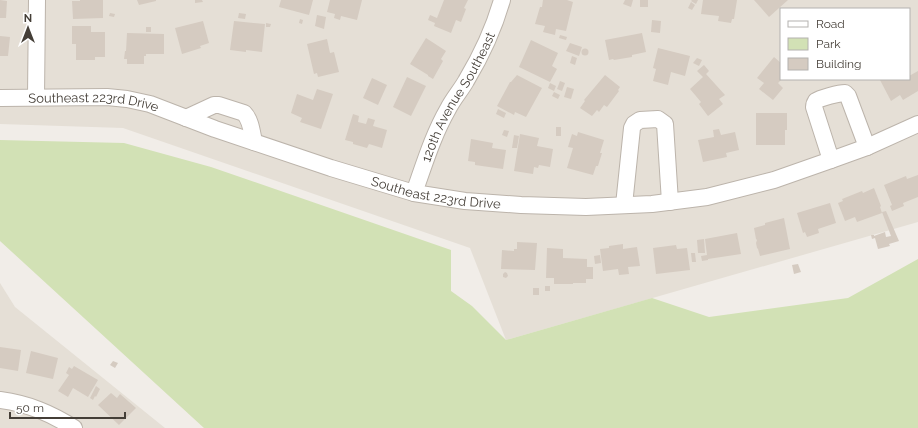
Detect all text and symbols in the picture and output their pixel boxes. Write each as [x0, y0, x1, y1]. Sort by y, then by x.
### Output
north arrow [8, 8, 48, 48]
legend [780, 8, 910, 80]
text: N [24, 12, 32, 25]
text: Road [816, 17, 845, 31]
street label: 120th Avenue Southeast [418, 29, 498, 164]
text: Park [816, 37, 841, 51]
text: Building [816, 57, 862, 71]
street label: Southeast 223rd Drive [28, 89, 161, 114]
street label: Southeast 223rd Drive [370, 173, 502, 211]
scale bar [10, 394, 125, 420]
text: 50 m [16, 401, 44, 415]

